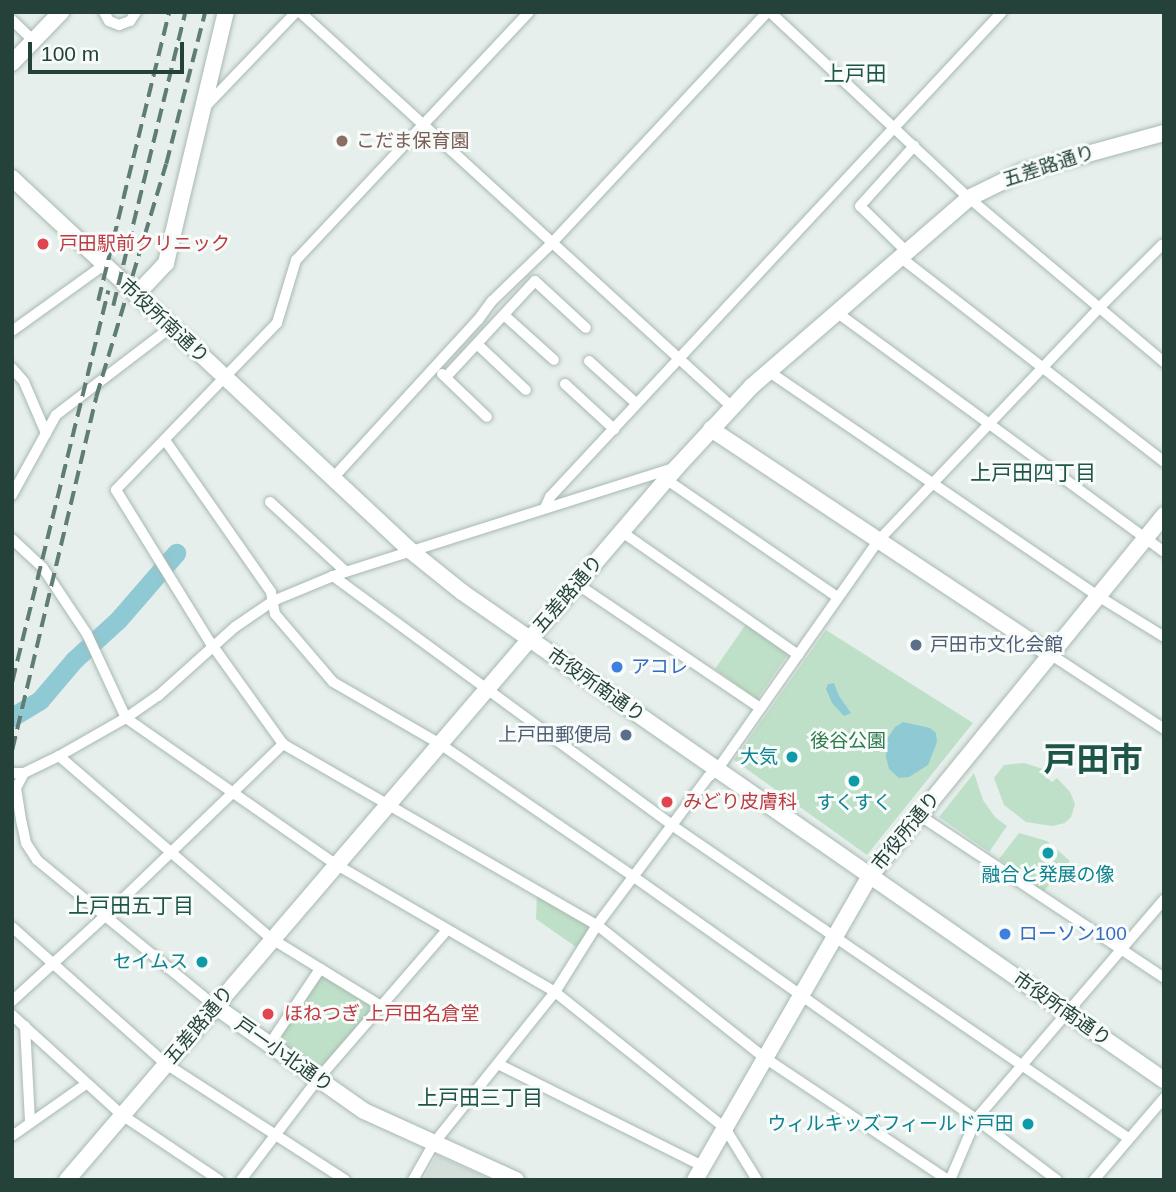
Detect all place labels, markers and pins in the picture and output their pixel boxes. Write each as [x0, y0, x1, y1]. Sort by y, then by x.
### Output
place label: こだま保育園 [356, 130, 470, 152]
marker: こだま保育園 [334, 133, 350, 149]
place label: 戸田駅前クリニック [59, 233, 230, 255]
marker: 戸田駅前クリニック [33, 234, 53, 254]
place label: 戸田市文化会館 [930, 634, 1063, 656]
marker: 戸田市文化会館 [908, 637, 924, 653]
place label: アコレ [631, 656, 688, 678]
marker: アコレ [609, 659, 625, 675]
place label: 上戸田郵便局 [498, 724, 612, 746]
marker: 上戸田郵便局 [618, 727, 634, 743]
place label: 大気 [740, 746, 778, 768]
marker: 大気 [784, 749, 800, 765]
marker: すくすく [846, 773, 862, 789]
place label: みどり皮膚科 [683, 791, 797, 813]
marker: みどり皮膚科 [657, 792, 677, 812]
place label: すくすく [816, 792, 892, 814]
marker: 融合と発展の像 [1040, 845, 1056, 861]
place label: 融合と発展の像 [982, 864, 1114, 886]
place label: ローソン100 [1019, 923, 1127, 945]
marker: ローソン100 [997, 926, 1013, 942]
place label: セイムス [112, 951, 188, 973]
marker: セイムス [194, 954, 210, 970]
place label: ほねつぎ 上戸田名倉堂 [284, 1003, 479, 1025]
marker: ほねつぎ 上戸田名倉堂 [258, 1004, 278, 1024]
place label: ウィルキッズフィールド戸田 [767, 1113, 1014, 1135]
marker: ウィルキッズフィールド戸田 [1020, 1116, 1036, 1132]

